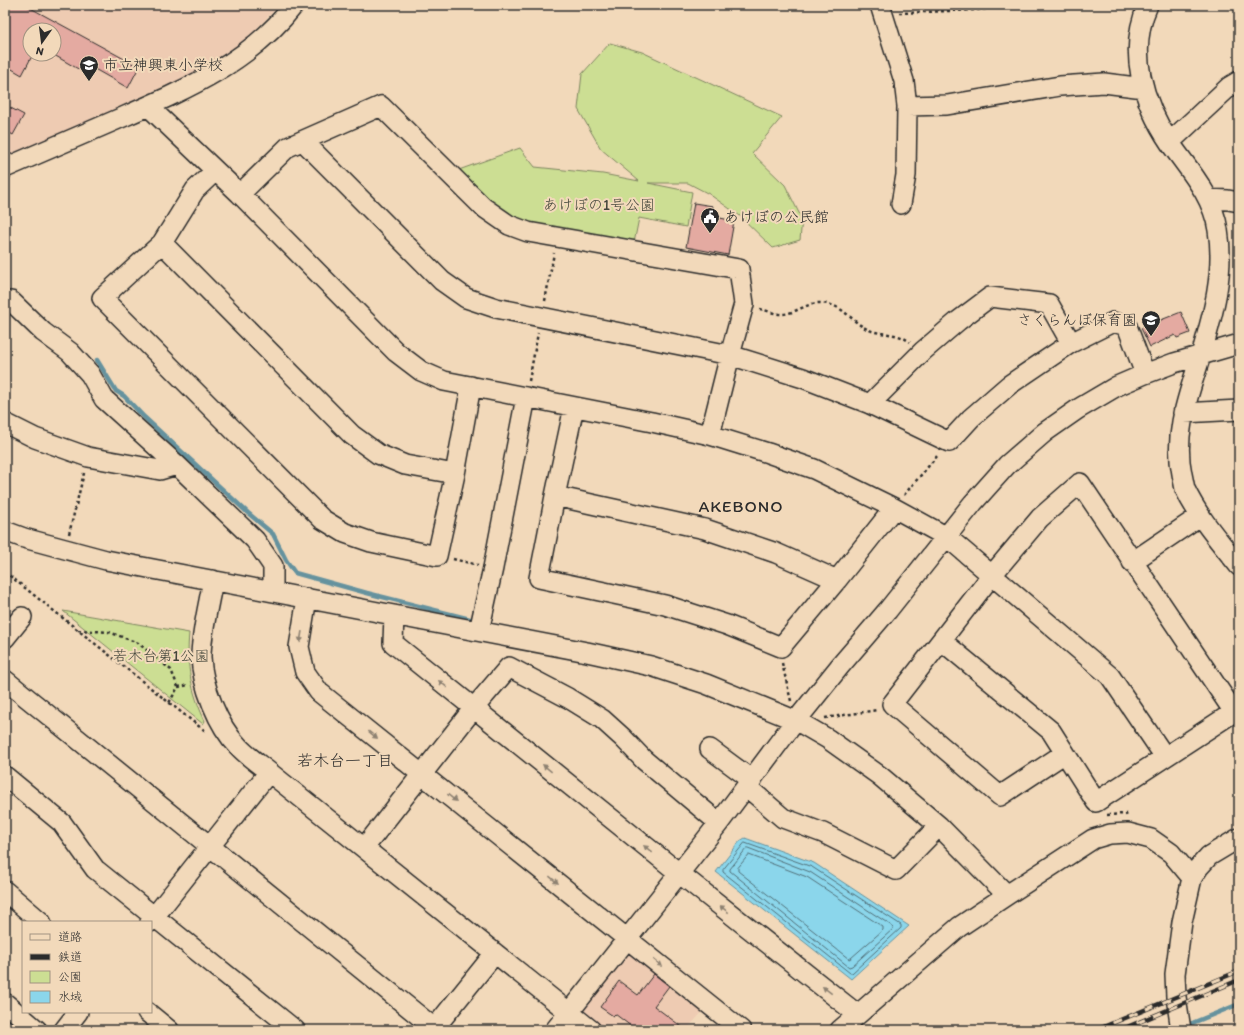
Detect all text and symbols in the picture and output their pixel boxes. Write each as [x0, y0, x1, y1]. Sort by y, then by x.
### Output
north arrow [22, 22, 62, 62]
text: N [35, 44, 45, 58]
school or university icon: 市立神興東小学校 [78, 54, 100, 82]
place label: 市立神興東小学校 [103, 56, 223, 74]
park label: あけぼの1号公園 [543, 196, 655, 214]
public building icon: あけぼの公民館 [699, 206, 721, 234]
place label: あけぼの公民館 [724, 208, 829, 226]
school or university icon: さくらんぼ保育園 [1140, 309, 1162, 337]
place label: さくらんぼ保育園 [1017, 311, 1137, 329]
district label: AKEBONO [698, 496, 784, 516]
one-way arrow [297, 630, 303, 643]
park label: 若木台第1公園 [113, 647, 209, 665]
one-way arrow [438, 680, 449, 689]
one-way arrow [367, 731, 378, 740]
district label: 若木台一丁目 [297, 751, 393, 770]
one-way arrow [541, 763, 552, 772]
one-way arrow [447, 794, 458, 803]
one-way arrow [643, 845, 654, 853]
one-way arrow [548, 875, 559, 884]
one-way arrow [719, 905, 730, 914]
legend [22, 921, 152, 1013]
text: 道路 [58, 930, 82, 944]
text: 鉄道 [58, 950, 82, 964]
one-way arrow [653, 959, 664, 968]
text: 公園 [58, 970, 82, 984]
one-way arrow [821, 986, 832, 994]
text: 水域 [58, 990, 82, 1004]

